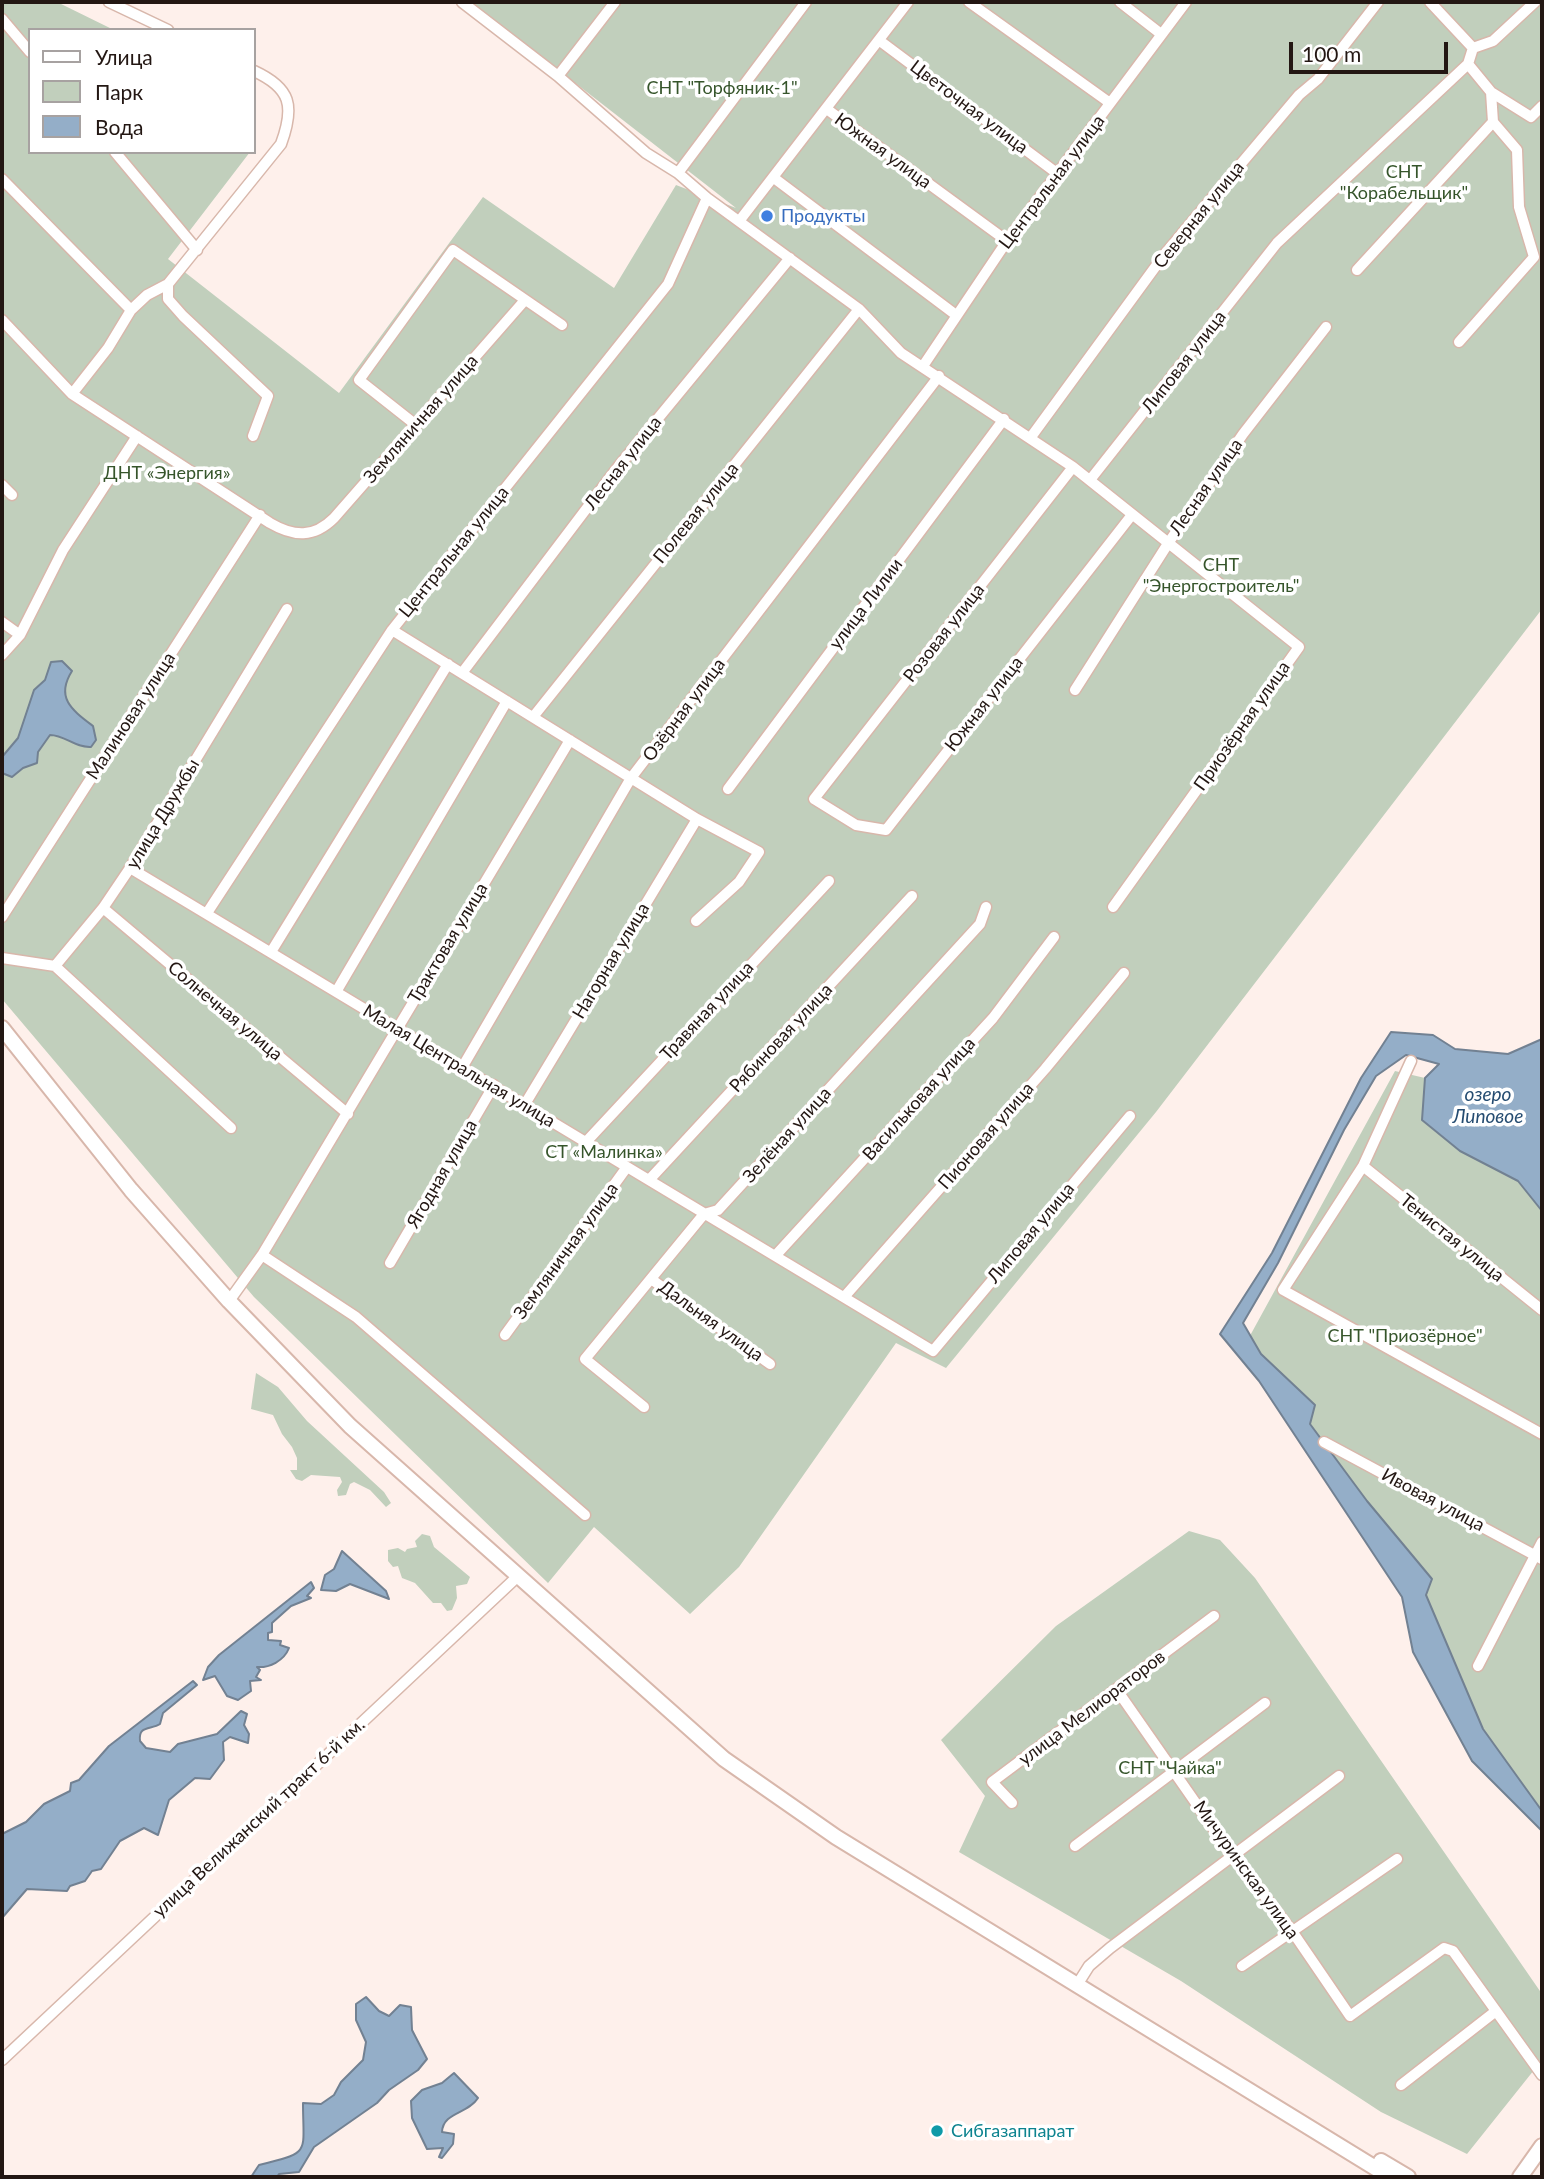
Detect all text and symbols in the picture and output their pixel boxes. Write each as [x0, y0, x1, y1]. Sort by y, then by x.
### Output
legend [28, 28, 256, 154]
scale bar [1292, 28, 1451, 72]
text: 100 m [1302, 41, 1361, 66]
text: Улица [95, 44, 153, 69]
street label: Цветочная улица [906, 56, 1032, 158]
park label: СНТ "Торфяник-1" [646, 77, 798, 99]
text: Парк [95, 79, 143, 104]
street label: Южная улица [830, 109, 936, 193]
street label: Центральная улица [995, 111, 1109, 253]
text: Вода [95, 114, 143, 139]
street label: Северная улица [1149, 157, 1249, 273]
park label: СНТ "Корабельщик" [1340, 161, 1468, 204]
place label: Продукты [781, 205, 865, 227]
marker: Продукты [759, 208, 775, 224]
street label: Липовая улица [1137, 306, 1231, 418]
street label: Земляничная улица [359, 350, 483, 488]
street label: Лесная улица [580, 412, 666, 514]
street label: Лесная улица [1165, 435, 1247, 539]
street label: Полевая улица [649, 458, 743, 568]
park label: ДНТ «Энергия» [104, 462, 230, 484]
street label: Центральная улица [395, 482, 513, 622]
street label: улица Лилии [825, 554, 907, 654]
park label: СНТ "Энергостроитель" [1143, 554, 1299, 596]
street label: Розовая улица [899, 579, 989, 687]
street label: Малиновая улица [82, 648, 180, 784]
street label: Южная улица [940, 652, 1028, 756]
street label: Озёрная улица [638, 654, 730, 766]
street label: Приозёрная улица [1189, 657, 1295, 795]
street label: улица Дружбы [122, 755, 204, 873]
street label: Трактовая улица [404, 879, 492, 1007]
street label: Нагорная улица [568, 899, 654, 1023]
street label: Солнечная улица [163, 957, 287, 1065]
street label: Травяная улица [656, 957, 758, 1065]
street label: Рябиновая улица [725, 979, 837, 1097]
street label: Малая Центральная улица [359, 1000, 559, 1132]
street label: Васильковая улица [858, 1033, 980, 1165]
street label: Пионовая улица [934, 1078, 1038, 1194]
street label: Зелёная улица [738, 1083, 836, 1187]
water label: озеро Липовое [1453, 1084, 1523, 1128]
street label: Ягодная улица [402, 1116, 482, 1232]
park label: CТ «Малинка» [545, 1141, 663, 1163]
street label: Земляничная улица [509, 1179, 623, 1323]
street label: Липовая улица [983, 1179, 1079, 1287]
street label: Тенистая улица [1396, 1189, 1508, 1287]
street label: Дальняя улица [655, 1276, 767, 1366]
park label: СНТ "Приозёрное" [1327, 1325, 1483, 1347]
street label: Ивовая улица [1378, 1464, 1488, 1536]
street label: улица Мелиораторов [1015, 1646, 1169, 1770]
street label: улица Велижанский тракт 6-й км. [149, 1714, 369, 1922]
park label: СНТ "Чайка" [1118, 1757, 1222, 1779]
street label: Мичуринская улица [1189, 1797, 1303, 1943]
place label: Сибгазаппарат [951, 2120, 1074, 2142]
marker: Сибгазаппарат [929, 2123, 945, 2139]

